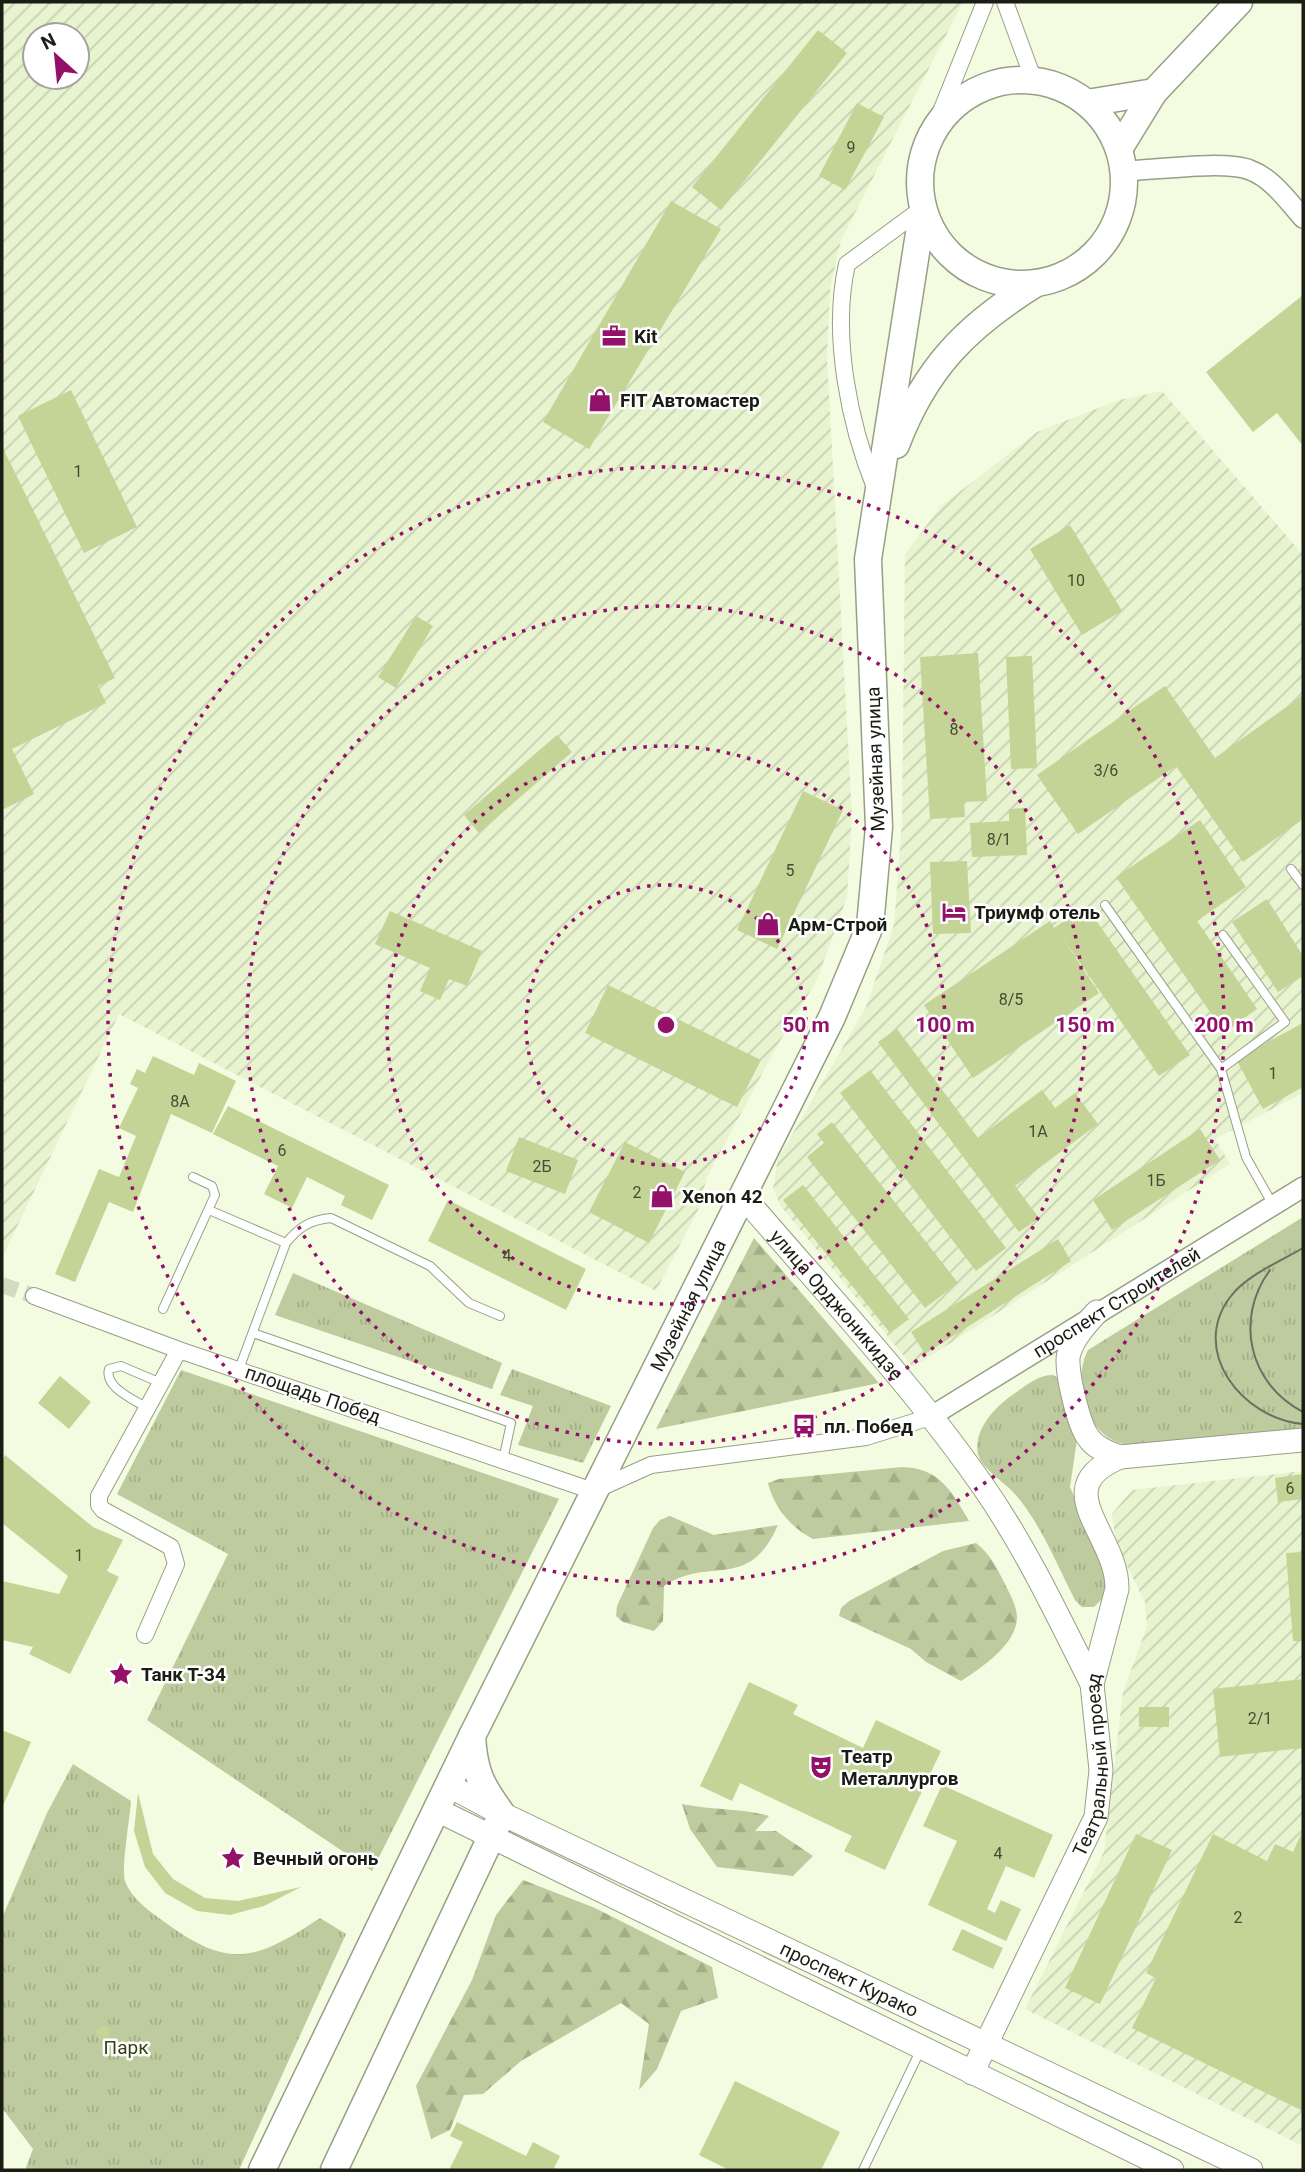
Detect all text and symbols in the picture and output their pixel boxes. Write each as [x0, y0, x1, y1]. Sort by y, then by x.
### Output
north arrow [21, 21, 91, 91]
text: N [37, 28, 60, 55]
house number: 9 [847, 138, 856, 157]
office icon: Kit [600, 322, 628, 350]
place label: Kit [634, 325, 658, 348]
shop icon: FIT Автомастер [586, 386, 614, 414]
place label: FIT Автомастер [620, 389, 760, 412]
house number: 1 [74, 462, 83, 481]
house number: 10 [1067, 571, 1085, 590]
street label: Музейная улица [861, 686, 890, 832]
house number: 8 [950, 720, 959, 739]
house number: 3/6 [1094, 761, 1118, 780]
house number: 8/1 [987, 830, 1011, 849]
house number: 5 [786, 861, 795, 880]
hotel icon: Триумф отель [940, 898, 968, 926]
place label: Триумф отель [974, 901, 1101, 924]
shop icon: Арм-Строй [754, 910, 782, 938]
place label: Арм-Строй [788, 913, 887, 936]
house number: 8/5 [999, 990, 1023, 1009]
centre of rings [654, 1013, 678, 1037]
text: 50 m [782, 1013, 830, 1037]
text: 100 m [915, 1013, 975, 1037]
text: 150 m [1055, 1013, 1115, 1037]
text: 200 m [1194, 1013, 1254, 1037]
house number: 1 [1269, 1064, 1278, 1083]
house number: 8А [170, 1092, 190, 1111]
house number: 1А [1028, 1122, 1048, 1141]
house number: 6 [278, 1141, 287, 1160]
house number: 2Б [532, 1157, 552, 1176]
house number: 1Б [1146, 1171, 1166, 1190]
shop icon: Xenon 42 [648, 1182, 676, 1210]
house number: 2 [633, 1183, 642, 1202]
place label: Xenon 42 [682, 1185, 763, 1208]
street label: улица Орджоникидзе [765, 1225, 908, 1385]
street label: Музейная улица [645, 1235, 731, 1375]
street label: проспект Строителей [1029, 1242, 1204, 1363]
house number: 4 [503, 1246, 512, 1265]
street label: площадь Побед [242, 1361, 384, 1428]
bus stop icon: пл. Побед [790, 1412, 818, 1440]
place label: пл. Побед [824, 1415, 913, 1438]
house number: 6 [1286, 1479, 1295, 1498]
house number: 1 [75, 1546, 84, 1565]
place icon: Танк Т-34 [107, 1660, 135, 1688]
place label: Танк Т-34 [141, 1663, 226, 1686]
street label: Театральный проезд [1068, 1670, 1113, 1860]
house number: 2/1 [1248, 1709, 1272, 1728]
place label: Театр Металлургов [841, 1745, 959, 1790]
theatre icon: Театр Металлургов [807, 1753, 835, 1781]
place icon: Вечный огонь [219, 1844, 247, 1872]
house number: 4 [994, 1844, 1003, 1863]
place label: Вечный огонь [253, 1847, 379, 1870]
house number: 2 [1234, 1908, 1243, 1927]
street label: проспект Курако [776, 1937, 922, 2022]
park label: Парк [104, 2036, 149, 2059]

